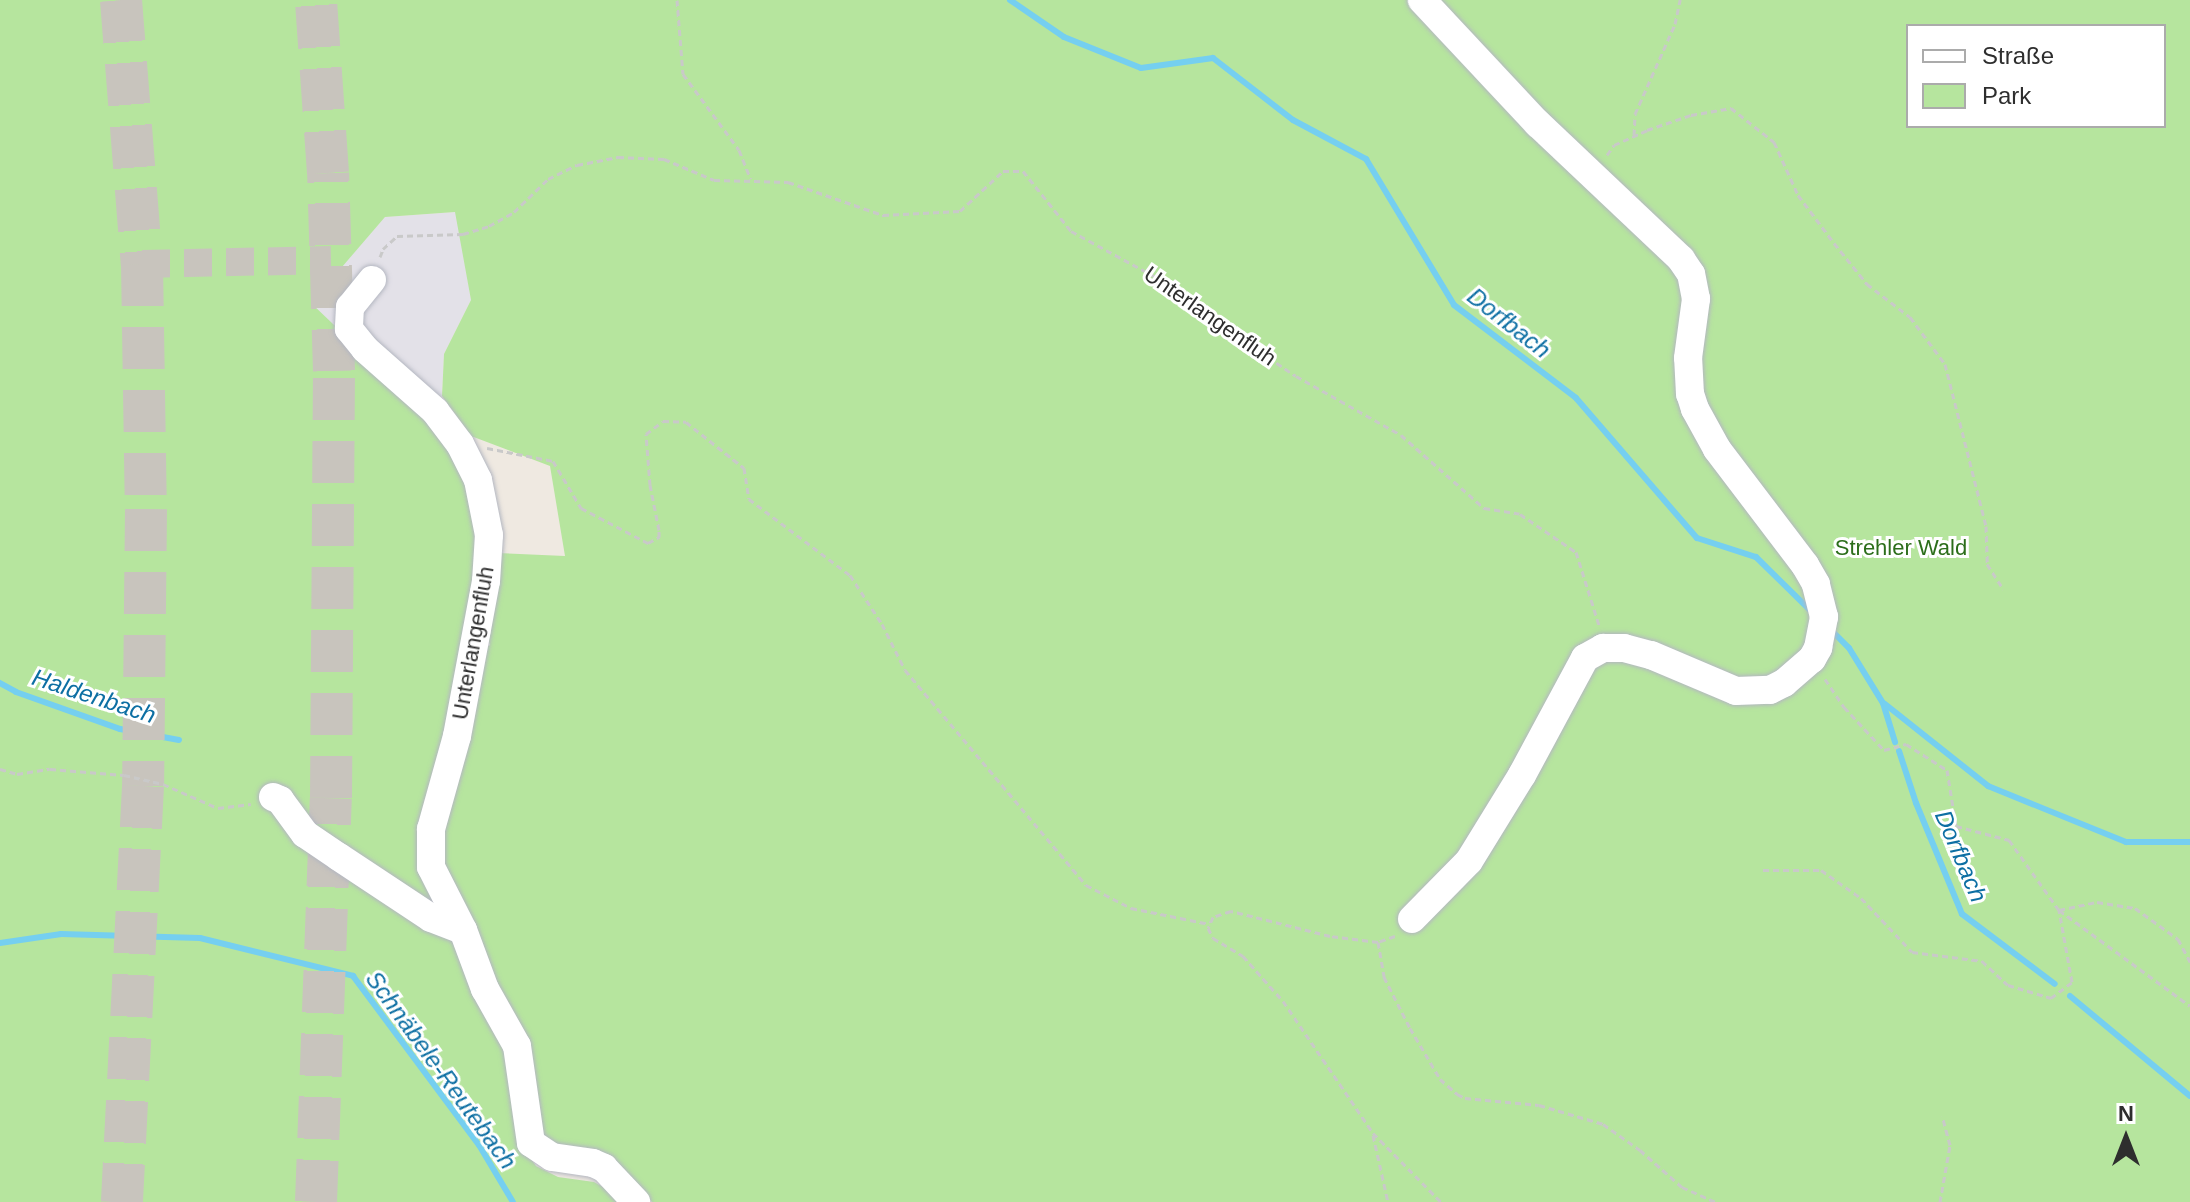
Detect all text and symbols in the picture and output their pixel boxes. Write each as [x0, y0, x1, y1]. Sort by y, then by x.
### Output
legend [1906, 24, 2166, 128]
text: Straße [1982, 42, 2054, 69]
text: Park [1982, 82, 2031, 109]
street label: Unterlangenfluh [1139, 261, 1281, 371]
water label: Dorfbach [1462, 282, 1556, 364]
park label: Strehler Wald [1835, 535, 1967, 561]
street label: Unterlangenfluh [447, 564, 499, 722]
water label: Haldenbach [29, 663, 159, 729]
water label: Dorfbach [1929, 806, 1993, 906]
water label: Schnäbele-Reutebach [360, 965, 522, 1175]
north arrow [2086, 1098, 2166, 1178]
text: N [2118, 1101, 2134, 1126]

